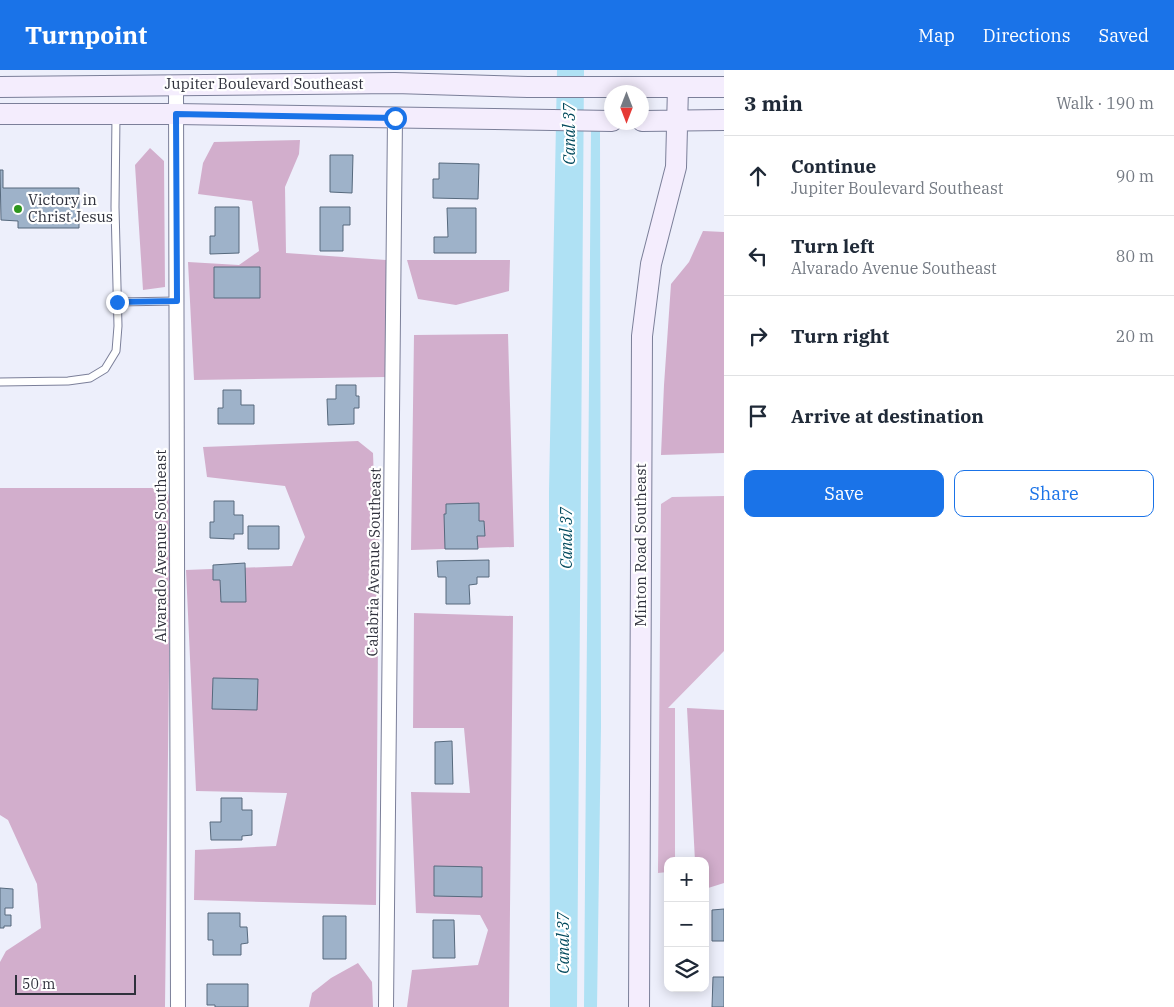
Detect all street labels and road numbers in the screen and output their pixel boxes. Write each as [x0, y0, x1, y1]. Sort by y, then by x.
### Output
street label: Jupiter Boulevard Southeast [164, 74, 364, 93]
street label: Alvarado Avenue Southeast [151, 450, 170, 642]
street label: Minton Road Southeast [631, 463, 650, 627]
street label: Calabria Avenue Southeast [362, 468, 385, 656]

